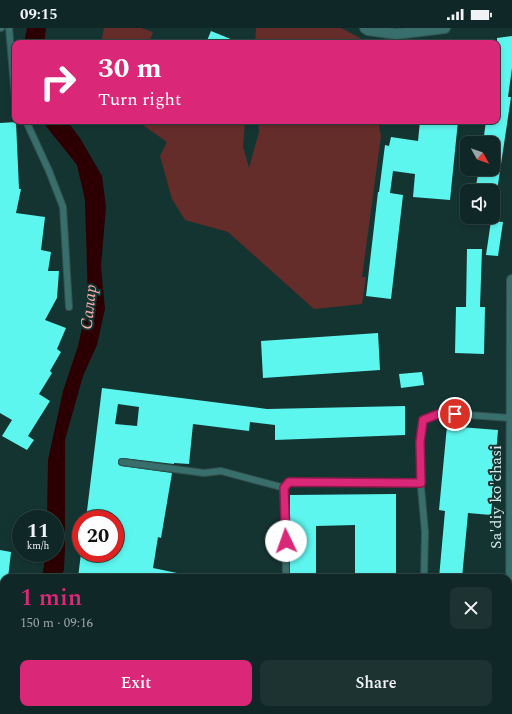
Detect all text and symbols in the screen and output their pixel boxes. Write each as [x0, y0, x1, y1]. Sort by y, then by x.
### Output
text: 09:15 [20, 3, 58, 26]
text: 30 m [98, 47, 162, 90]
icon: right [32, 56, 84, 108]
text: Turn right [98, 86, 181, 113]
north arrow [460, 136, 500, 176]
map controls [460, 136, 500, 224]
button: sound [460, 184, 500, 224]
water label: Салар [74, 283, 104, 331]
pin [438, 397, 472, 431]
icon: arrive [444, 403, 466, 425]
street label: Sa'diy ko'chasi [484, 445, 508, 549]
speed limit sign: 20 [72, 510, 124, 562]
text: 11 [27, 516, 49, 546]
position arrow [265, 520, 307, 562]
text: km/h [27, 538, 49, 554]
text: 1 min [20, 580, 82, 616]
button: close [450, 587, 492, 629]
text: 150 m · 09:16 [20, 613, 93, 633]
button: Exit [20, 660, 252, 706]
button: Share [260, 660, 492, 706]

